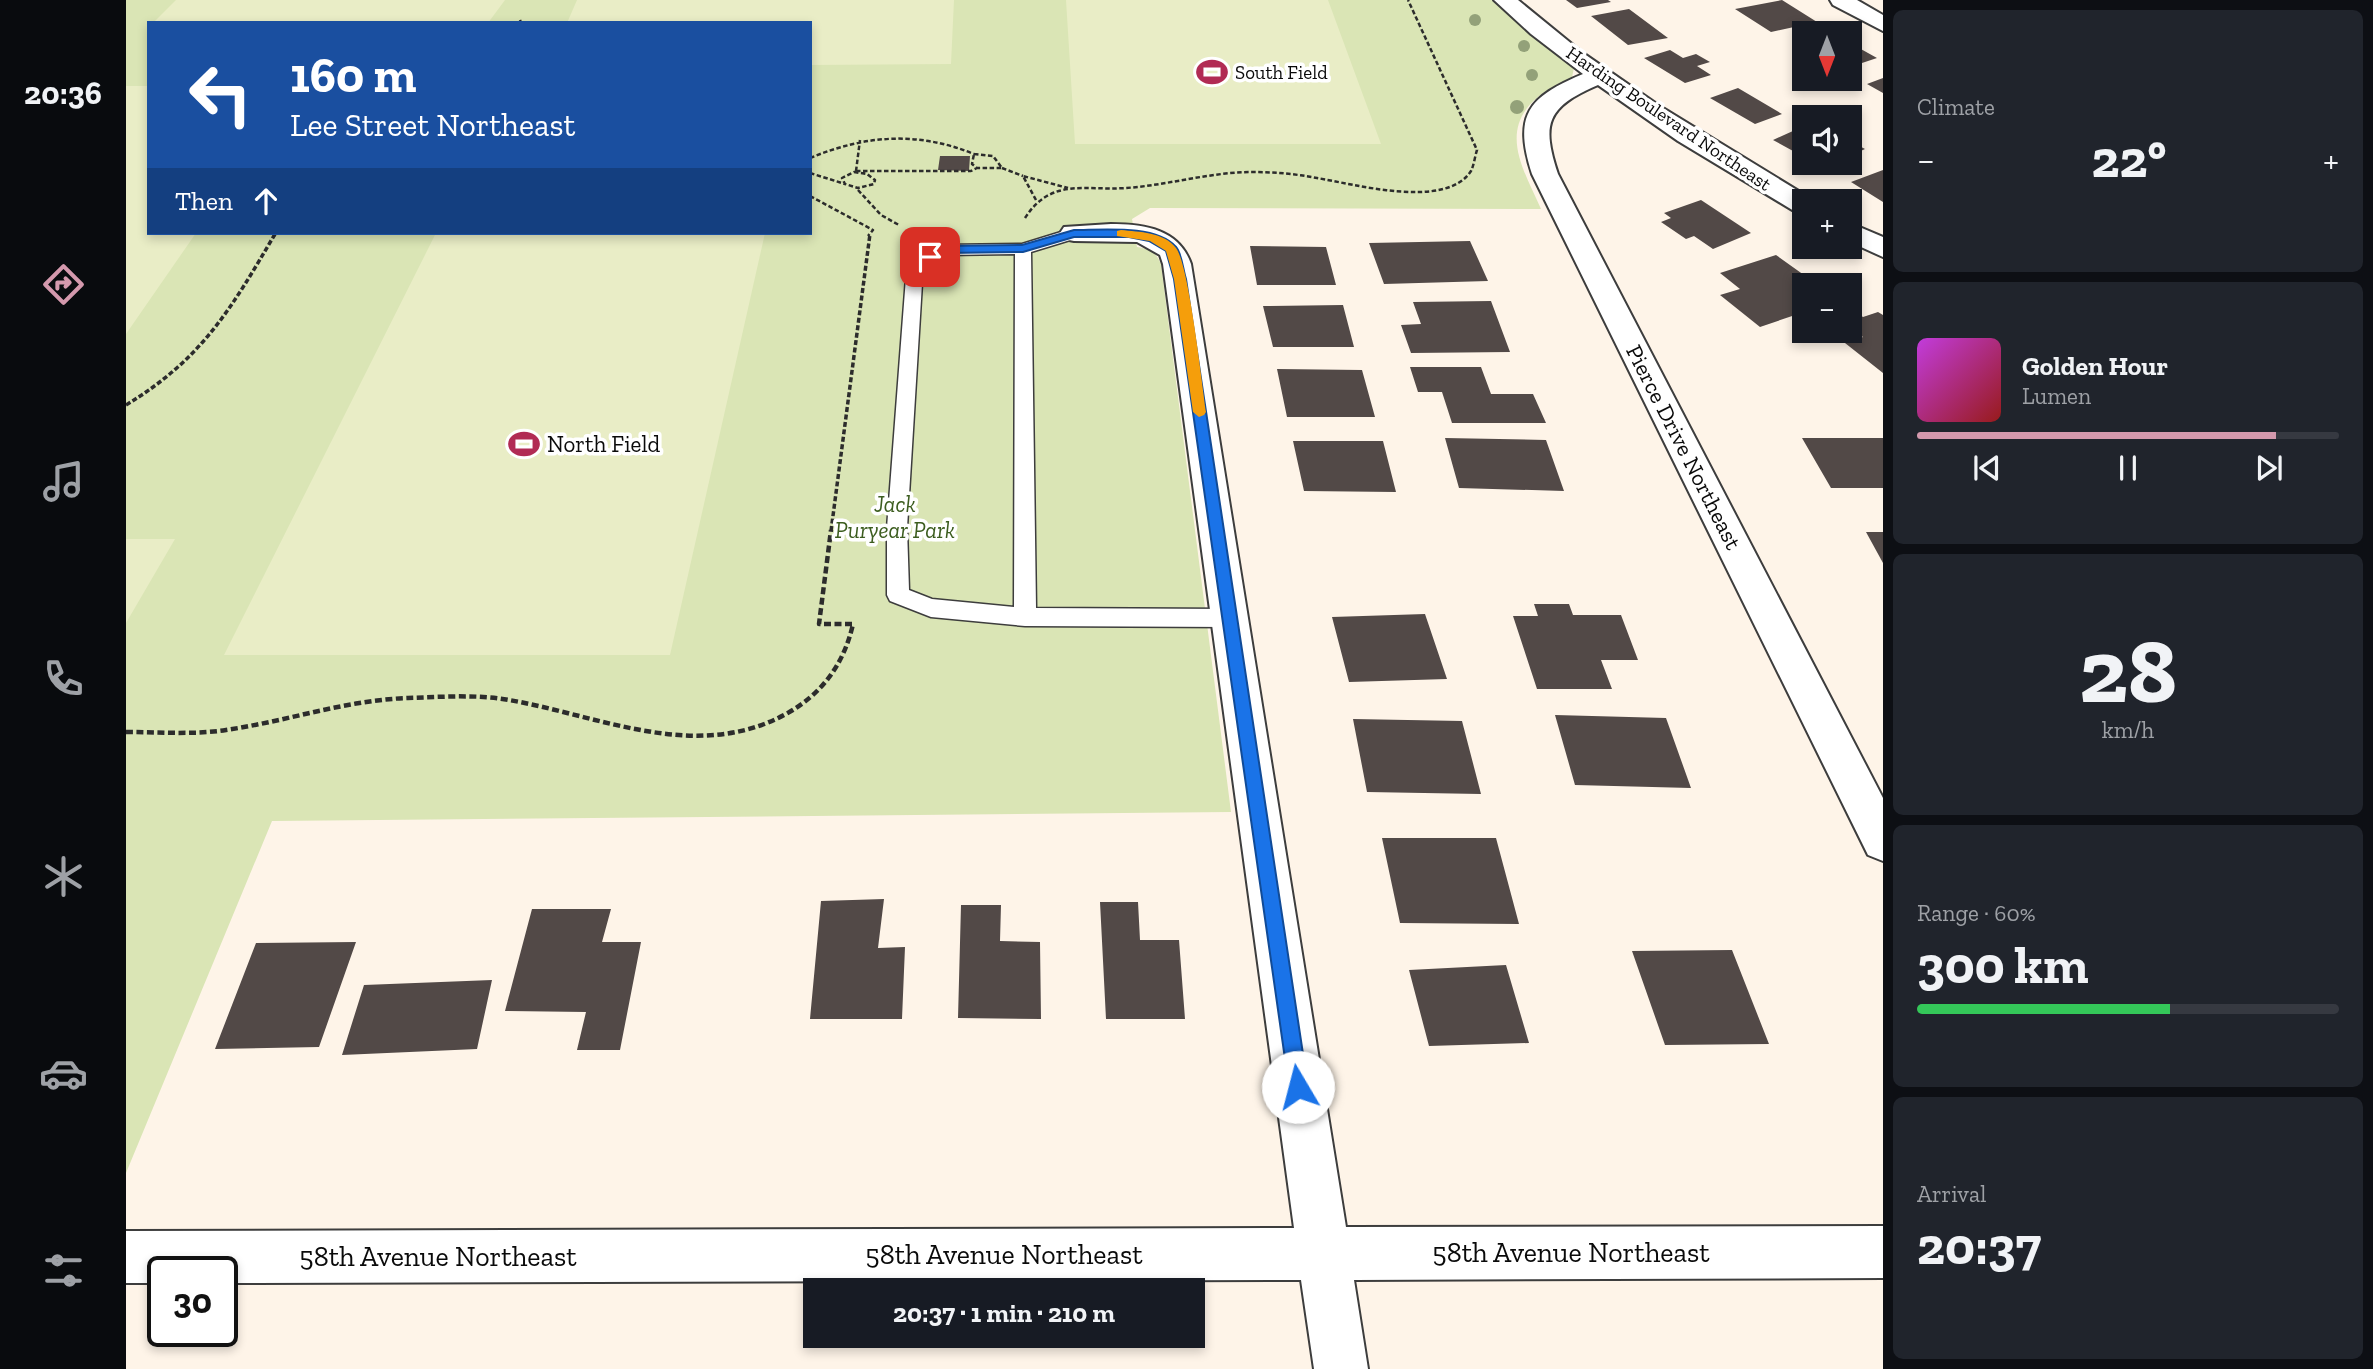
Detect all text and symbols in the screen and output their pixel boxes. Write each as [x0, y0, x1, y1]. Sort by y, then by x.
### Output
north arrow [1792, 21, 1862, 91]
map controls [1792, 21, 1862, 343]
street label: Harding Boulevard Northeast [1562, 41, 1776, 196]
text: 160 m [290, 46, 416, 105]
icon: left [175, 49, 266, 140]
sports icon: South Field [1195, 55, 1229, 89]
place label: South Field [1235, 61, 1328, 84]
text: 20:36 [24, 74, 102, 112]
text: Climate [1917, 93, 1995, 121]
button: sound [1792, 105, 1862, 175]
text: Lee Street Northeast [290, 106, 575, 144]
text: 22° [2092, 128, 2166, 190]
text: − [1917, 137, 1935, 183]
text: + [2323, 137, 2339, 183]
icon: ahead [247, 182, 285, 220]
text: Then [175, 185, 233, 217]
button: + [1792, 189, 1862, 259]
pin [900, 227, 960, 287]
icon: arrive [911, 238, 949, 276]
icon: directions [39, 260, 88, 309]
button: − [1792, 273, 1862, 343]
street label: Pierce Drive Northeast [1620, 340, 1748, 554]
text: Golden Hour [2022, 350, 2168, 382]
text: Lumen [2022, 382, 2091, 410]
sports icon: North Field [507, 427, 541, 461]
place label: North Field [547, 430, 661, 458]
icon: previous [1968, 449, 2006, 487]
icon: pause [2109, 449, 2147, 487]
icon: next [2250, 449, 2288, 487]
icon: music [39, 457, 88, 506]
park label: Jack Puryear Park [835, 490, 955, 544]
text: 28 [2079, 616, 2177, 725]
icon: phone [39, 654, 88, 703]
text: km/h [2102, 716, 2154, 744]
icon: climate [39, 852, 88, 901]
text: Range · 60% [1917, 899, 2036, 927]
text: 300 km [1917, 934, 2089, 996]
icon: car [39, 1049, 88, 1098]
position arrow [1261, 1050, 1335, 1124]
text: Arrival [1917, 1180, 1986, 1208]
text: 20:37 [1917, 1215, 2041, 1277]
street label: 58th Avenue Northeast [1432, 1236, 1710, 1269]
street label: 58th Avenue Northeast [865, 1238, 1143, 1271]
street label: 58th Avenue Northeast [299, 1240, 577, 1273]
icon: filters [39, 1246, 88, 1295]
speed limit sign: 30 [147, 1256, 238, 1347]
text: 20:37 · 1 min · 210 m [893, 1297, 1115, 1329]

